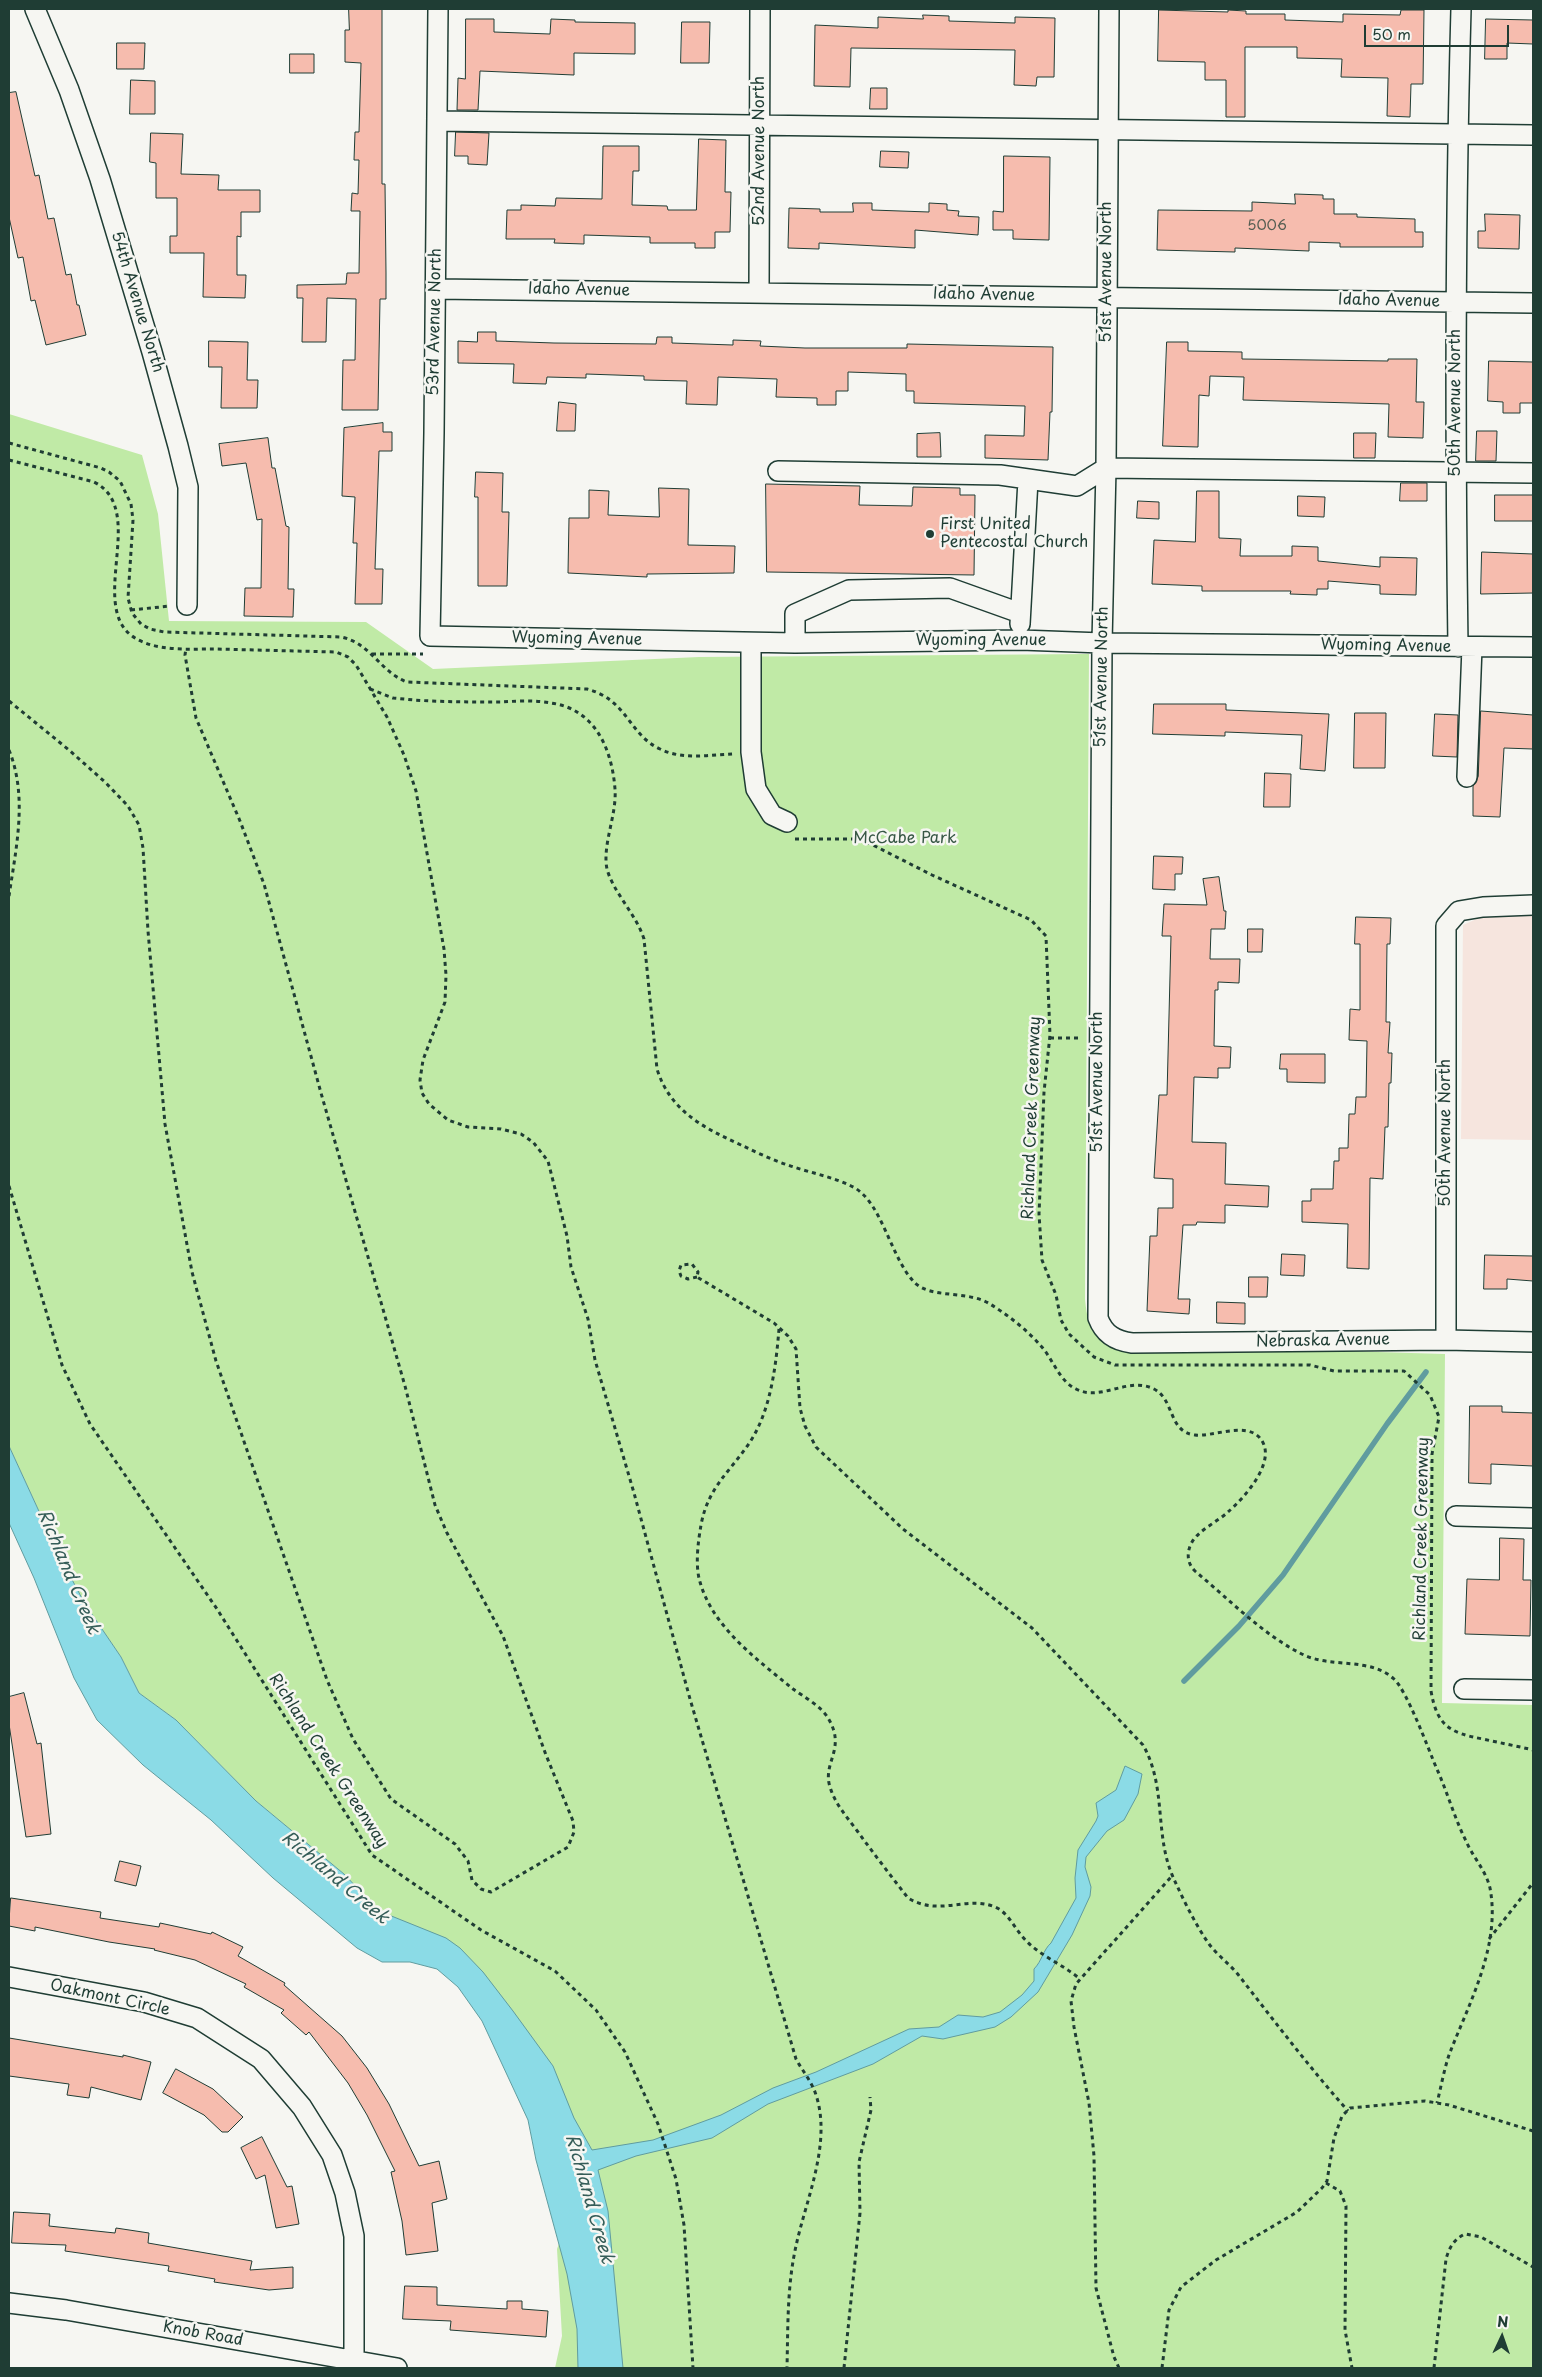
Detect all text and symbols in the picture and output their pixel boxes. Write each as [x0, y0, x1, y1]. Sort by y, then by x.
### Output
scale bar [1367, 15, 1512, 47]
text: 50 m [1372, 22, 1411, 45]
street label: 52nd Avenue North [750, 76, 770, 226]
street label: 51st Avenue North [1097, 201, 1117, 343]
house number: 5006 [1247, 218, 1287, 234]
street label: 54th Avenue North [106, 229, 168, 375]
street label: 53rd Avenue North [424, 248, 446, 396]
street label: Idaho Avenue [528, 280, 630, 300]
street label: Idaho Avenue [933, 285, 1035, 305]
street label: Idaho Avenue [1338, 291, 1440, 311]
street label: 50th Avenue North [1446, 329, 1466, 477]
place label: First United Pentecostal Church [940, 515, 1088, 553]
marker: First United Pentecostal Church [924, 528, 936, 540]
street label: 51st Avenue North [1091, 606, 1113, 748]
street label: Wyoming Avenue [511, 628, 643, 650]
street label: Wyoming Avenue [916, 631, 1046, 651]
street label: Wyoming Avenue [1320, 635, 1452, 657]
park label: McCabe Park [853, 829, 957, 849]
street label: 51st Avenue North [1088, 1011, 1108, 1153]
street label: Richland Creek Greenway [1019, 1016, 1045, 1220]
street label: 50th Avenue North [1436, 1059, 1456, 1207]
street label: Nebraska Avenue [1256, 1330, 1390, 1352]
street label: Richland Creek Greenway [1411, 1437, 1433, 1641]
water label: Richland Creek [32, 1506, 104, 1638]
street label: Richland Creek Greenway [264, 1670, 392, 1852]
water label: Richland Creek [277, 1827, 393, 1929]
street label: Oakmont Circle [48, 1976, 172, 2020]
water label: Richland Creek [560, 2132, 618, 2266]
text: N [1497, 2311, 1509, 2332]
north arrow [1477, 2312, 1527, 2362]
street label: Knob Road [161, 2317, 245, 2351]

